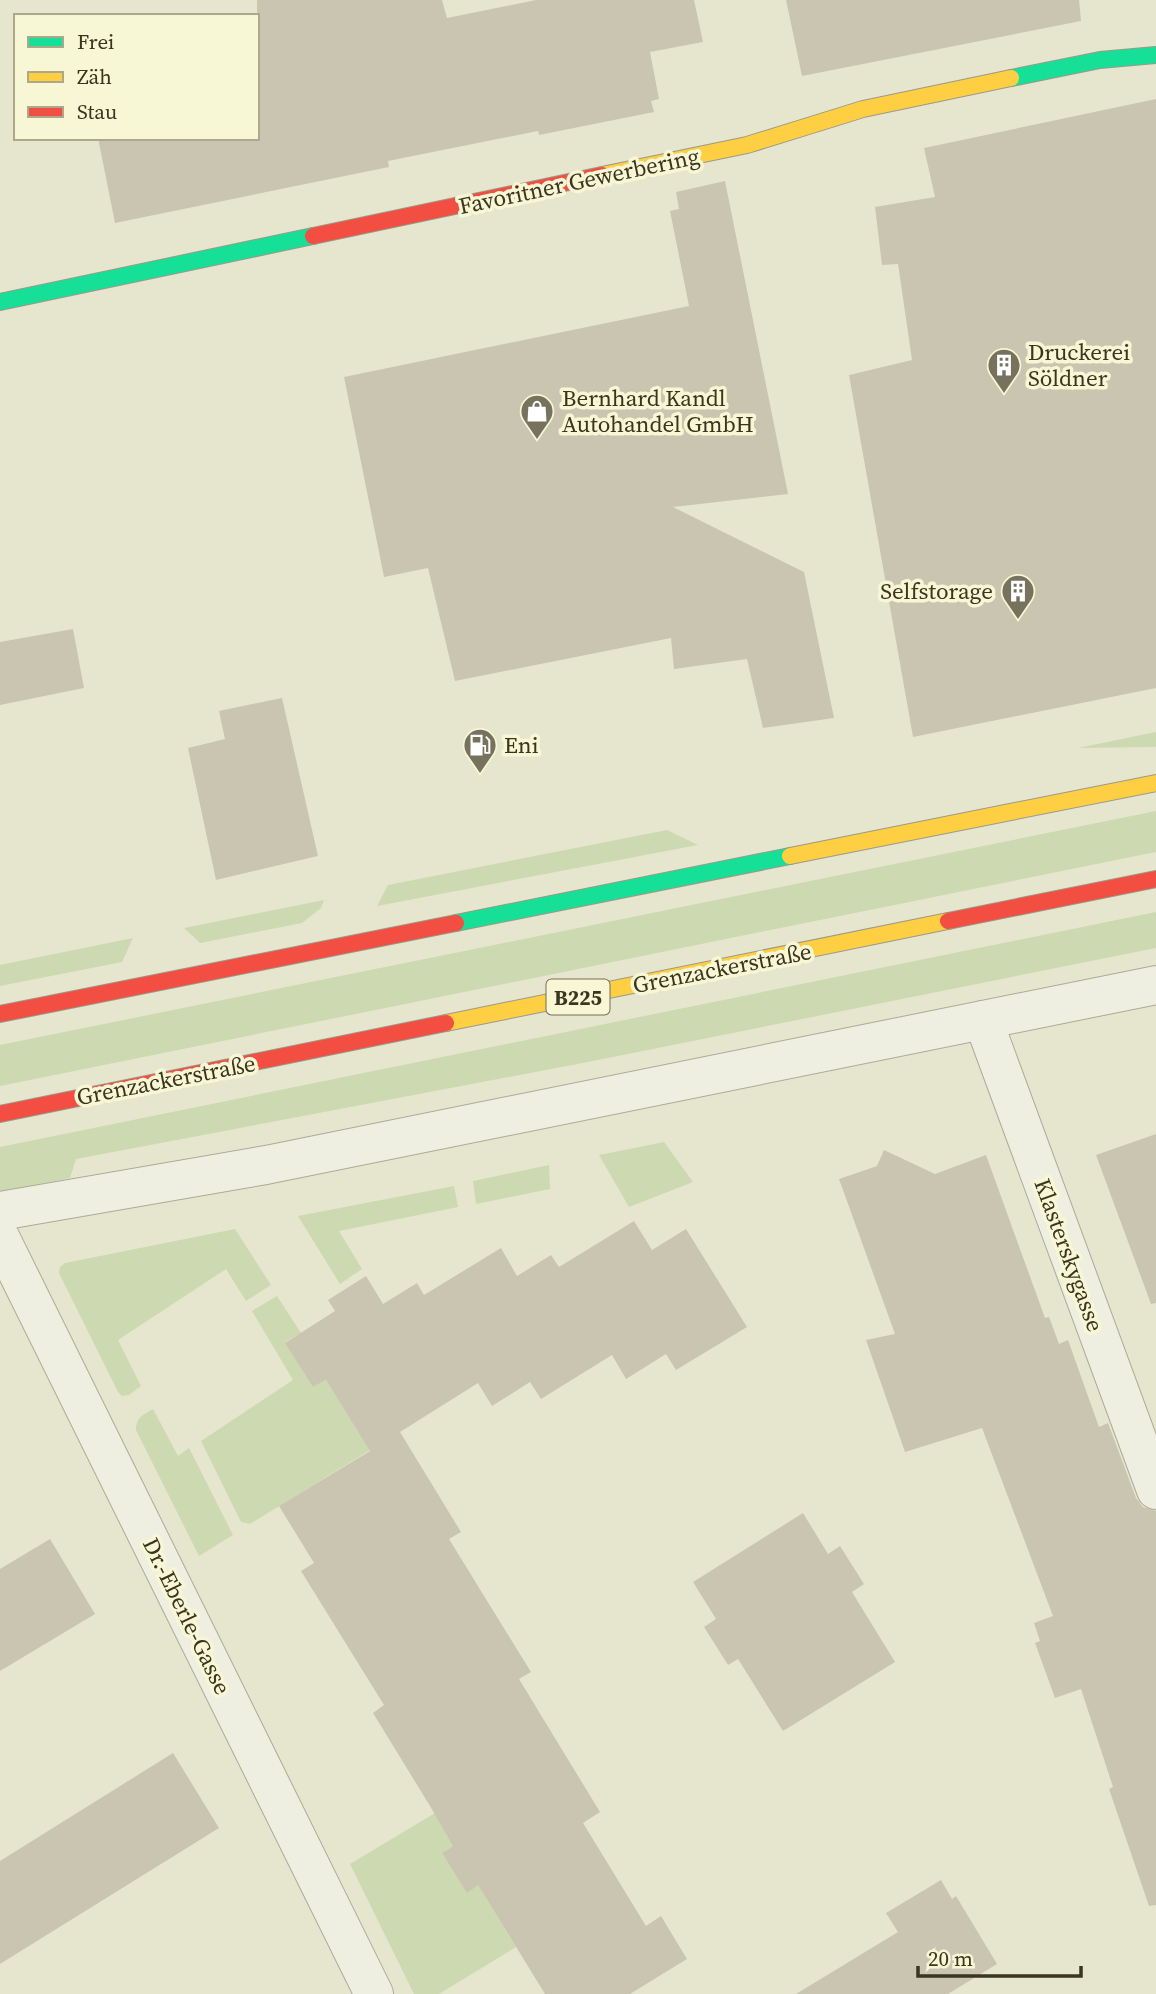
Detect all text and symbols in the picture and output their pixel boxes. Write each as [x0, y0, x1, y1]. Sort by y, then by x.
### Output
legend [14, 14, 259, 140]
text: Frei [77, 27, 114, 56]
text: Zäh [77, 62, 112, 91]
text: Stau [77, 97, 117, 126]
street label: Favoritner Gewerbering [456, 140, 702, 222]
place label: Druckerei Söldner [1028, 336, 1130, 394]
building icon: Druckerei Söldner [985, 346, 1023, 395]
place label: Bernhard Kandl Autohandel GmbH [562, 382, 754, 440]
shop icon: Bernhard Kandl Autohandel GmbH [518, 392, 556, 441]
building icon: Selfstorage [999, 572, 1037, 621]
place label: Selfstorage [880, 575, 993, 607]
fuel station icon: Eni [461, 726, 499, 775]
place label: Eni [504, 729, 539, 761]
street label: Grenzackerstraße [630, 935, 814, 1001]
road number: B225 [546, 979, 610, 1014]
street label: Grenzackerstraße [74, 1047, 258, 1113]
street label: Klasterskygasse [1026, 1174, 1112, 1336]
street label: Dr.-Eberle-Gasse [135, 1532, 239, 1700]
scale bar [918, 1934, 1081, 1978]
text: 20 m [928, 1944, 973, 1973]

